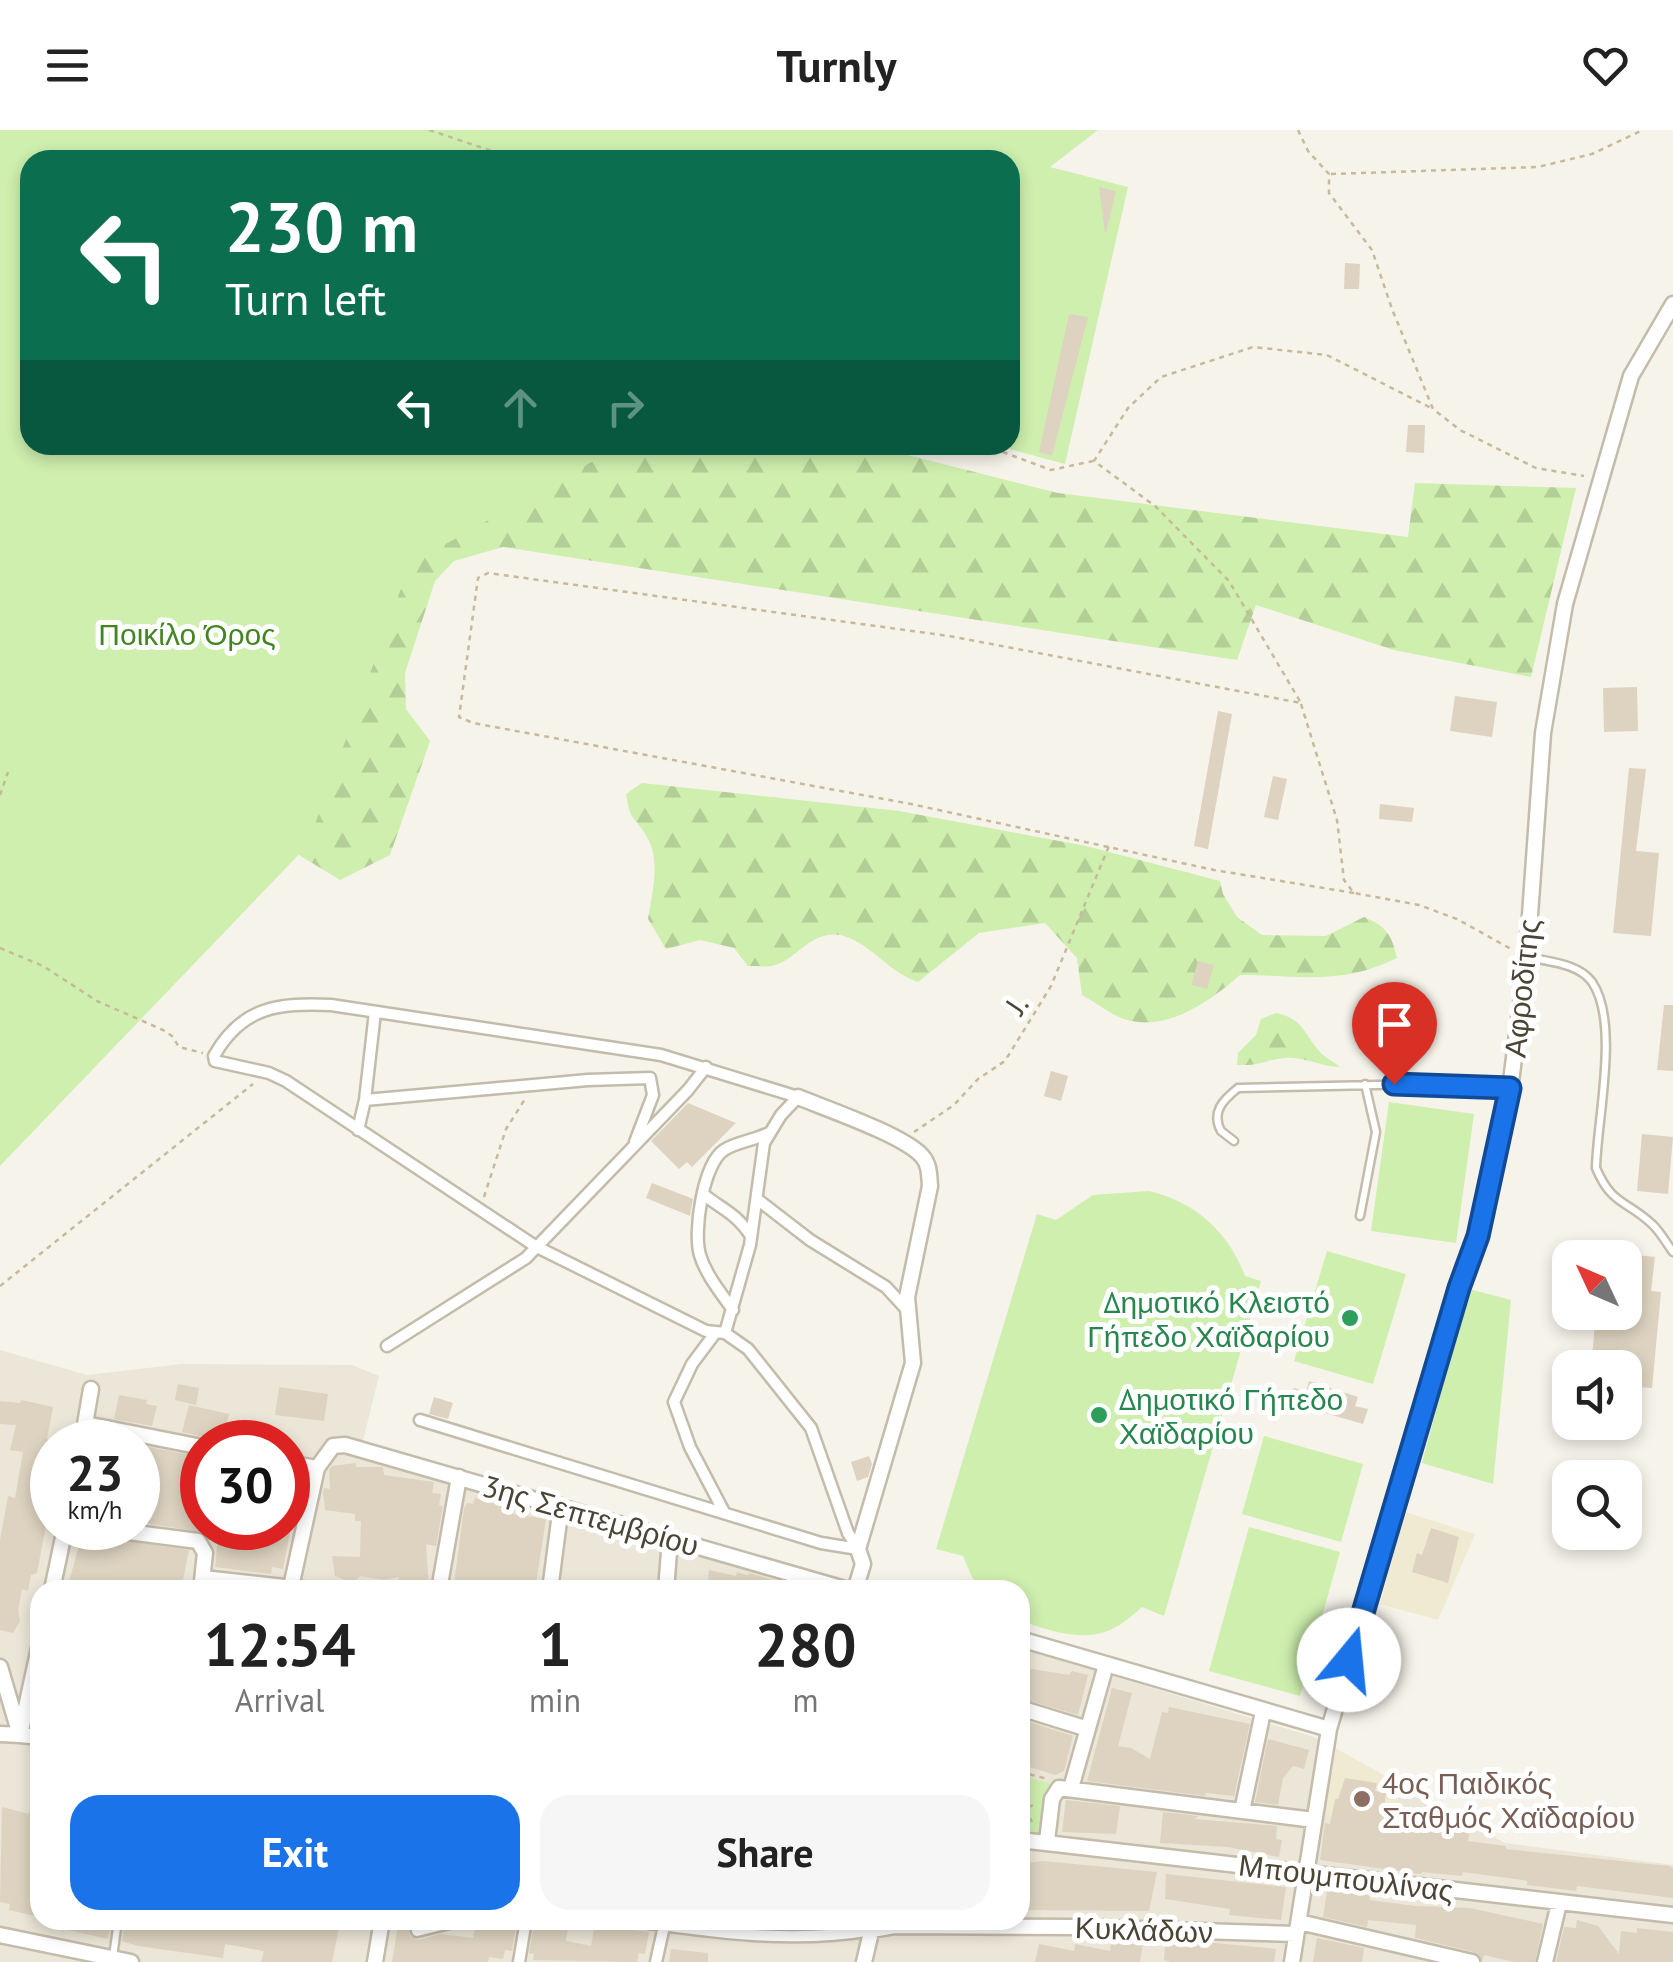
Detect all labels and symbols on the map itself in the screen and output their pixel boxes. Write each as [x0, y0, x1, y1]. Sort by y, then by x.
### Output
park label: Ποικίλο Όρος [98, 614, 276, 653]
street label: Αφροδίτης [1494, 917, 1548, 1059]
pin [1352, 982, 1437, 1085]
street label: J. [994, 987, 1036, 1023]
north arrow [1552, 1240, 1642, 1330]
place label: Δημοτικό Κλειστό Γήπεδο Χαϊδαρίου [1087, 1282, 1330, 1355]
marker: Δημοτικό Κλειστό Γήπεδο Χαϊδαρίου [1339, 1307, 1361, 1329]
place label: Δημοτικό Γήπεδο Χαϊδαρίου [1119, 1379, 1343, 1452]
marker: Δημοτικό Γήπεδο Χαϊδαρίου [1088, 1404, 1110, 1426]
speed limit sign: 30 [180, 1420, 310, 1550]
street label: 3ης Σεπτεμβρίου [478, 1465, 704, 1565]
position arrow [1297, 1608, 1401, 1712]
place label: 4ος Παιδικός Σταθμός Χαϊδαρίου [1382, 1763, 1635, 1836]
marker: 4ος Παιδικός Σταθμός Χαϊδαρίου [1351, 1788, 1373, 1810]
street label: Μπουμπουλίνας [1236, 1844, 1456, 1910]
street label: Κυκλάδων [1074, 1907, 1214, 1951]

